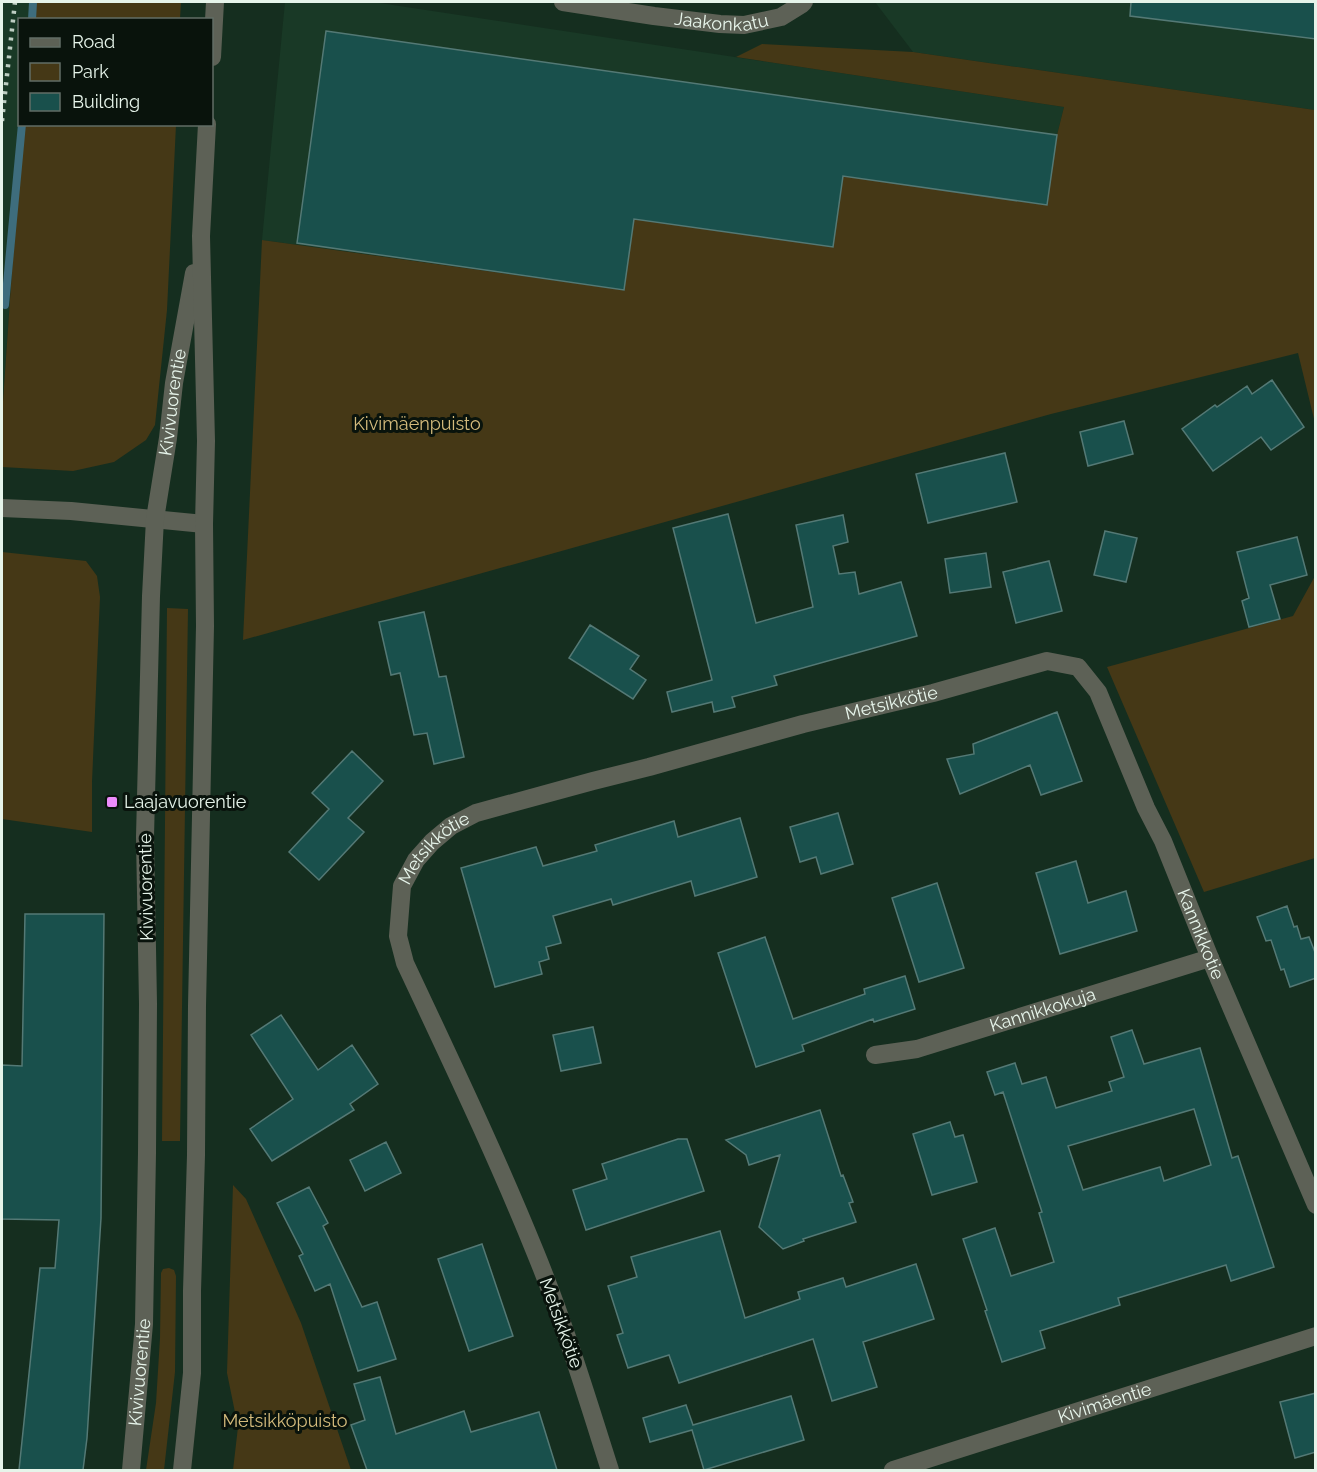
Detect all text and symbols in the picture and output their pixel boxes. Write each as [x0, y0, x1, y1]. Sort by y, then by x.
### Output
street label: Jaakonkatu [673, 8, 770, 35]
legend [18, 18, 213, 126]
text: Road [72, 31, 115, 52]
text: Park [72, 61, 109, 82]
text: Building [72, 91, 140, 112]
street label: Kivivuorentie [154, 347, 190, 457]
park label: Kivimäenpuisto [353, 413, 481, 434]
street label: Metsikkötie [843, 681, 940, 724]
place label: Laajavuorentie [124, 791, 247, 812]
marker: Laajavuorentie [105, 795, 119, 809]
street label: Metsikkötie [394, 807, 473, 888]
street label: Kivivuorentie [134, 833, 157, 941]
street label: Kannikkotie [1173, 886, 1229, 983]
street label: Kannikkokuja [987, 983, 1098, 1036]
street label: Metsikkötie [535, 1275, 588, 1371]
street label: Kivivuorentie [124, 1317, 154, 1427]
street label: Kivimäentie [1055, 1378, 1154, 1427]
park label: Metsikköpuisto [222, 1410, 348, 1431]

